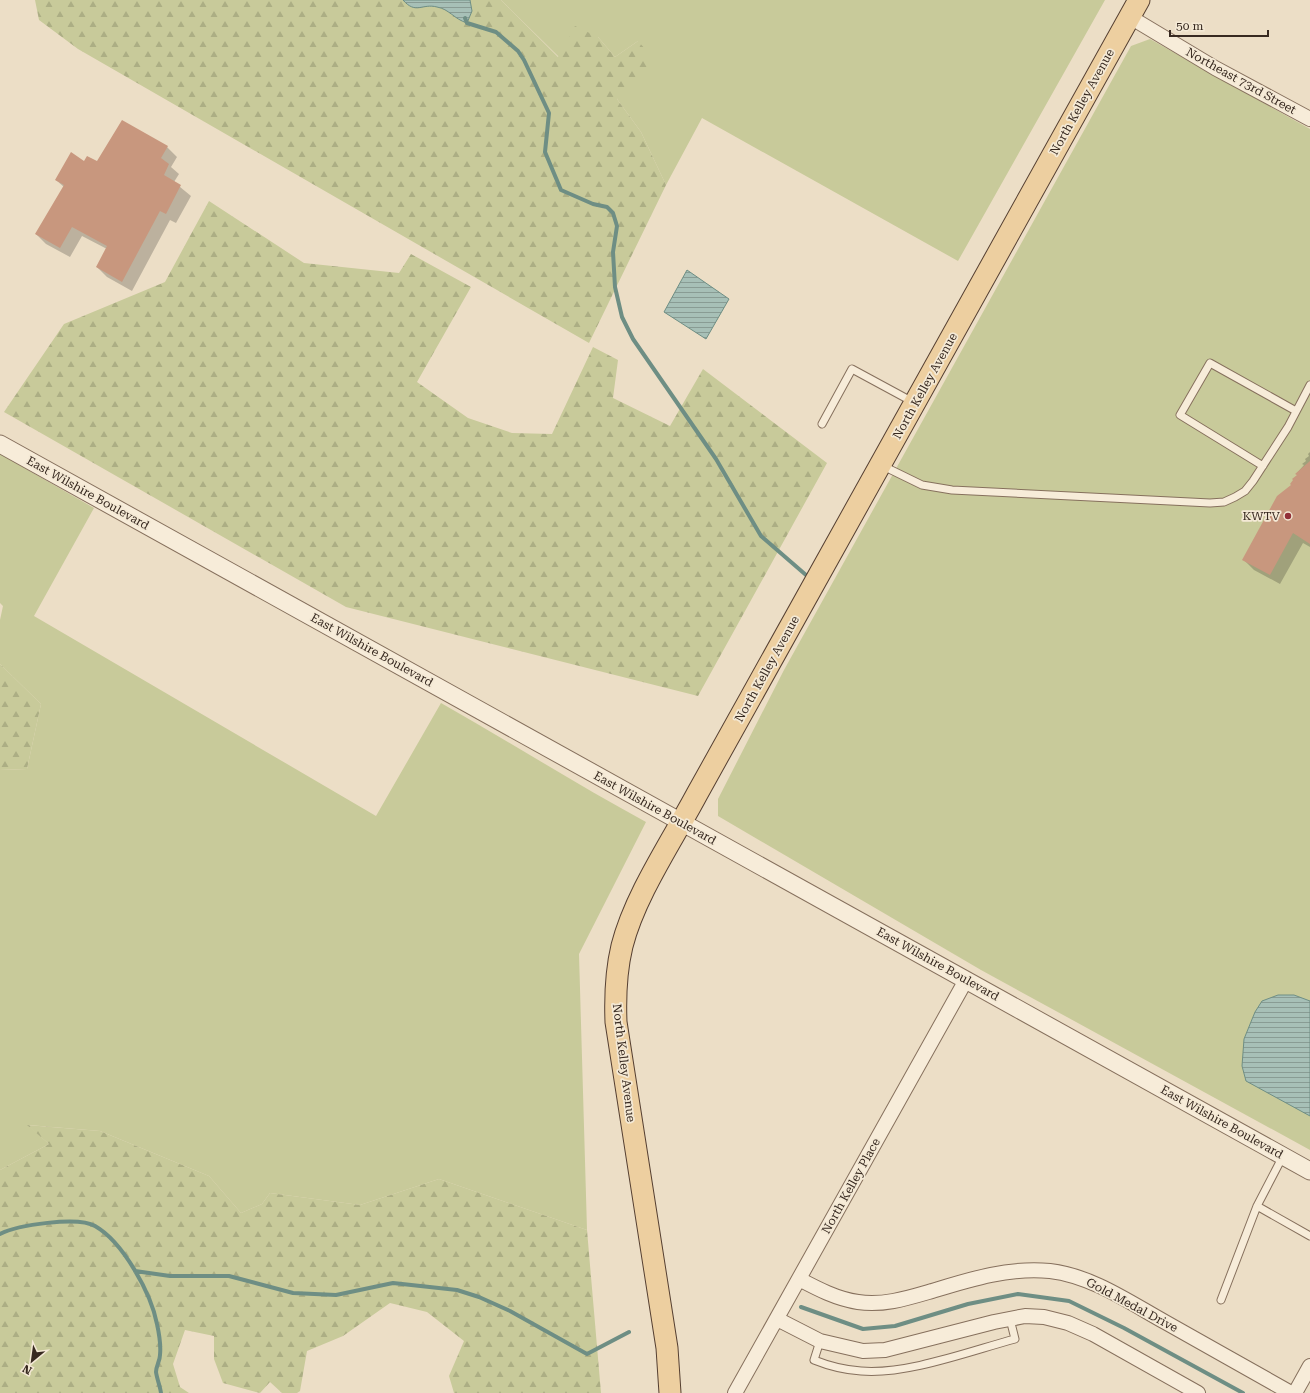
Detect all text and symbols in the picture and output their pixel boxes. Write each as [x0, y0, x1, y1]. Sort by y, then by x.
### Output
scale bar [1170, 12, 1268, 38]
text: 50 m [1176, 19, 1203, 33]
street label: Northeast 73rd Street [1183, 45, 1299, 117]
street label: North Kelley Avenue [1047, 46, 1117, 158]
street label: North Kelley Avenue [890, 330, 960, 442]
street label: East Wilshire Boulevard [24, 453, 152, 533]
place label: KWTV [1242, 509, 1281, 523]
marker: KWTV [1283, 511, 1293, 521]
street label: East Wilshire Boulevard [308, 610, 436, 690]
street label: North Kelley Avenue [732, 613, 802, 725]
street label: East Wilshire Boulevard [591, 768, 719, 848]
street label: East Wilshire Boulevard [874, 924, 1002, 1004]
street label: North Kelley Avenue [610, 1003, 638, 1123]
street label: East Wilshire Boulevard [1158, 1082, 1286, 1162]
street label: North Kelley Place [819, 1135, 883, 1236]
street label: Gold Medal Drive [1084, 1275, 1181, 1335]
north arrow [12, 1341, 52, 1381]
text: N [20, 1361, 34, 1377]

